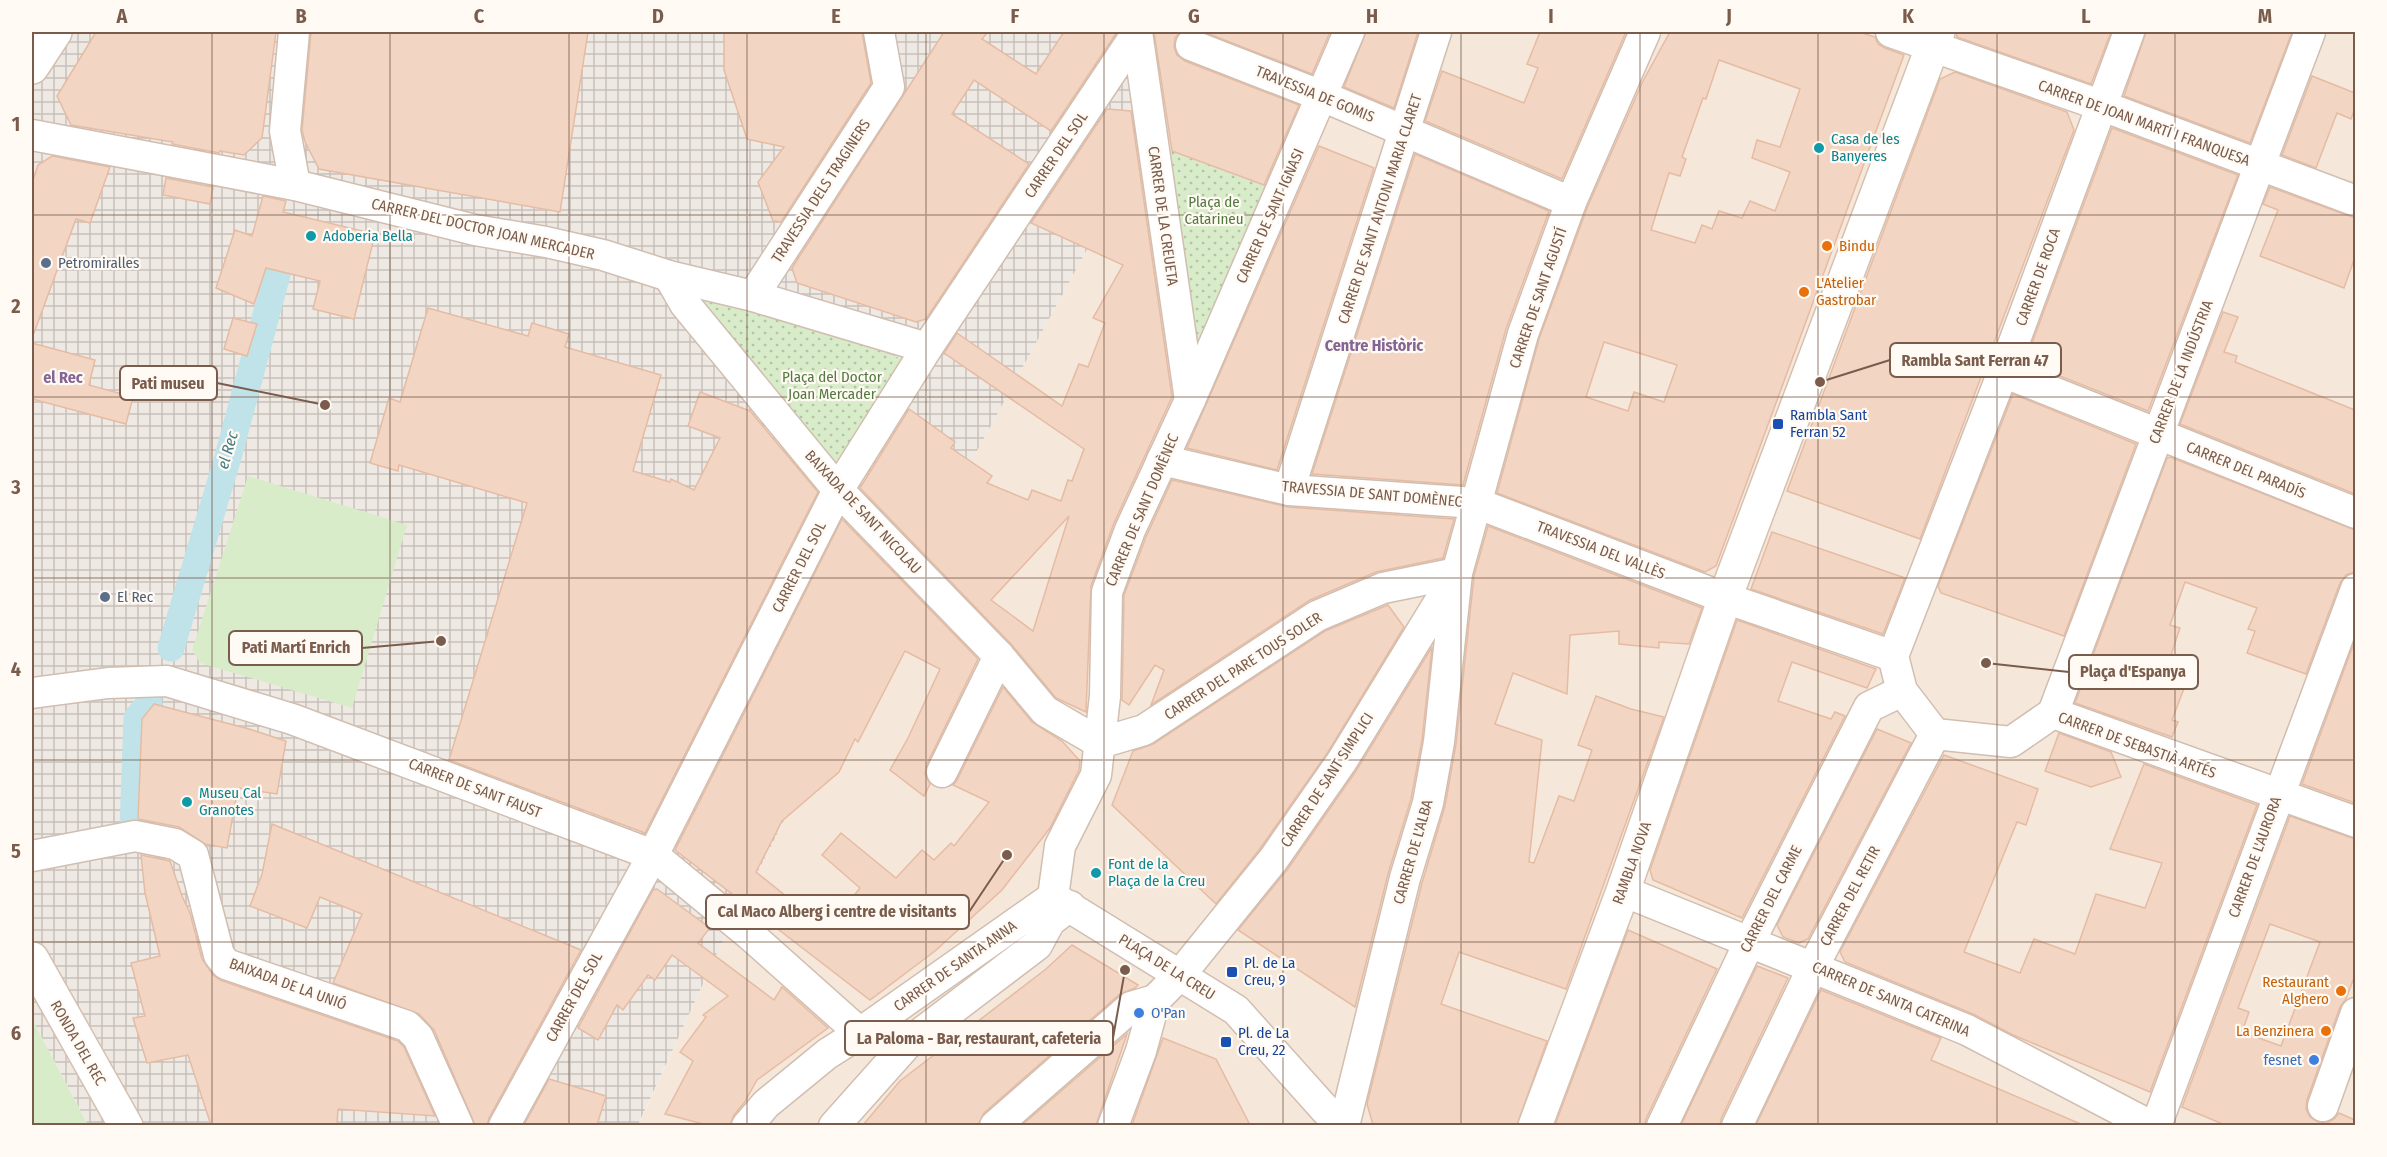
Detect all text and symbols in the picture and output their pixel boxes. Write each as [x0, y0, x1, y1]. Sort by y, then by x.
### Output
text: A [116, 4, 129, 28]
text: B [295, 4, 307, 28]
text: C [474, 4, 485, 28]
text: D [652, 4, 664, 28]
text: E [831, 4, 841, 28]
text: F [1011, 4, 1020, 28]
text: G [1188, 4, 1200, 28]
text: H [1366, 4, 1378, 28]
text: I [1548, 4, 1554, 28]
text: J [1725, 4, 1732, 28]
text: K [1902, 4, 1914, 28]
text: L [2081, 4, 2091, 28]
text: M [2258, 4, 2272, 28]
street label: TRAVESSIA DE GOMIS [1253, 62, 1377, 126]
street label: CARRER DE JOAN MARTÍ I FRANQUESA [2036, 76, 2252, 170]
street label: CARRER DE SANT ANTONI MARIA CLARET [1334, 92, 1426, 326]
street label: CARRER DEL SOL [1021, 108, 1092, 201]
text: 1 [12, 112, 20, 136]
street label: TRAVESSIA DELS TRAGINERS [768, 116, 874, 266]
place label: Casa de les Banyeres [1831, 130, 1900, 165]
marker: Casa de les Banyeres [1812, 141, 1826, 155]
street label: CARRER DE LA CREUETA [1144, 145, 1182, 287]
street label: CARRER DE SANT IGNASI [1232, 146, 1308, 286]
park label: Plaça de Catarineu [1184, 193, 1244, 228]
street label: CARRER DEL DOCTOR JOAN MERCADER [370, 195, 596, 263]
street label: CARRER DE SANT AGUSTÍ [1505, 225, 1571, 371]
street label: CARRER DE ROCA [2012, 226, 2064, 328]
place label: Adoberia Bella [323, 227, 413, 245]
marker: Adoberia Bella [304, 229, 318, 243]
place label: Bindu [1839, 237, 1875, 255]
marker: Bindu [1820, 239, 1834, 253]
place label: Petromiralles [58, 254, 139, 272]
marker: Petromiralles [39, 256, 53, 270]
place label: L'Atelier Gastrobar [1816, 274, 1877, 309]
marker: L'Atelier Gastrobar [1797, 285, 1811, 299]
text: 2 [10, 294, 21, 318]
street label: CARRER DE LA INDÚSTRIA [2145, 298, 2217, 446]
district label: Centre Històric [1325, 336, 1423, 355]
callout: Rambla Sant Ferran 47 [1890, 343, 2061, 377]
text: Rambla Sant Ferran 47 [1901, 351, 2049, 370]
callout: Pati museu [120, 366, 217, 400]
district label: el Rec [43, 368, 83, 387]
park label: Plaça del Doctor Joan Mercader [782, 368, 883, 403]
text: Pati museu [132, 374, 204, 393]
place label: Rambla Sant Ferran 52 [1790, 406, 1867, 441]
marker: Rambla Sant Ferran 52 [1771, 417, 1785, 431]
water label: el Rec [213, 429, 242, 471]
street label: CARRER DE SANT DOMÈNEC [1102, 431, 1182, 589]
street label: CARRER DEL PARADÍS [2184, 438, 2308, 502]
street label: BAIXADA DE SANT NICOLAU [801, 447, 925, 577]
text: 3 [10, 475, 21, 499]
street label: TRAVESSIA DE SANT DOMÈNEC [1281, 477, 1463, 511]
street label: TRAVESSIA DEL VALLÈS [1534, 517, 1668, 583]
street label: CARRER DEL SOL [768, 518, 830, 616]
place label: El Rec [117, 588, 154, 606]
marker: El Rec [98, 590, 112, 604]
street label: CARRER DEL PARE TOUS SOLER [1161, 608, 1325, 724]
callout: Pati Martí Enrich [229, 631, 362, 665]
text: Pati Martí Enrich [242, 638, 350, 657]
callout: Plaça d'Espanya [2069, 655, 2198, 689]
text: 4 [11, 657, 21, 681]
text: Plaça d'Espanya [2080, 662, 2186, 682]
street label: CARRER DE SEBASTIÀ ARTÉS [2056, 708, 2218, 782]
street label: CARRER DE SANT SIMPLICI [1277, 709, 1377, 851]
street label: CARRER DE SANT FAUST [406, 754, 544, 822]
place label: Museu Cal Granotes [199, 784, 261, 819]
street label: CARRER DE L'AURORA [2225, 794, 2285, 920]
marker: Museu Cal Granotes [180, 795, 194, 809]
street label: CARRER DE L'ALBA [1389, 797, 1437, 906]
street label: RAMBLA NOVA [1609, 819, 1655, 907]
text: 5 [11, 839, 21, 863]
street label: CARRER DEL CARME [1736, 842, 1806, 956]
street label: CARRER DEL RETIR [1816, 843, 1884, 949]
place label: Font de la Plaça de la Creu [1108, 855, 1205, 890]
marker: Font de la Plaça de la Creu [1089, 866, 1103, 880]
callout: Cal Maco Alberg i centre de visitants [706, 895, 969, 929]
text: Cal Maco Alberg i centre de visitants [717, 902, 957, 921]
street label: CARRER DE SANTA ANNA [890, 917, 1020, 1015]
street label: PLAÇA DE LA CREU [1115, 930, 1219, 1004]
street label: CARRER DEL SOL [542, 949, 606, 1045]
street label: BAIXADA DE LA UNIÓ [227, 954, 349, 1014]
place label: Pl. de La Creu, 9 [1244, 954, 1295, 989]
street label: CARRER DE SANTA CATERINA [1809, 958, 1973, 1040]
marker: Pl. de La Creu, 9 [1225, 965, 1239, 979]
place label: Restaurant Alghero [2262, 973, 2329, 1008]
marker: Restaurant Alghero [2334, 984, 2348, 998]
street label: RONDA DEL REC [46, 997, 110, 1089]
place label: O'Pan [1151, 1004, 1186, 1022]
marker: O'Pan [1132, 1006, 1146, 1020]
text: 6 [11, 1021, 21, 1045]
callout: La Paloma - Bar, restaurant, cafeteria [845, 1021, 1113, 1055]
place label: La Benzinera [2236, 1022, 2314, 1040]
place label: Pl. de La Creu, 22 [1238, 1024, 1289, 1059]
marker: La Benzinera [2319, 1024, 2333, 1038]
text: La Paloma - Bar, restaurant, cafeteria [857, 1029, 1101, 1048]
marker: Pl. de La Creu, 22 [1219, 1035, 1233, 1049]
place label: fesnet [2264, 1051, 2302, 1069]
marker: fesnet [2307, 1053, 2321, 1067]

